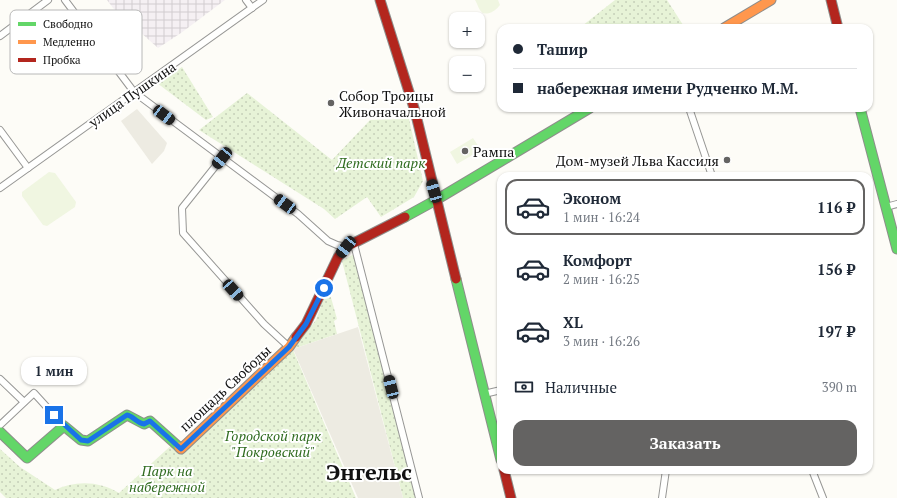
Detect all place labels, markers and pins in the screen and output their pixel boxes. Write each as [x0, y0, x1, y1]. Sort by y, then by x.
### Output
place label: Собор Троицы Живоначальной [339, 86, 447, 121]
marker: Собор Троицы Живоначальной [326, 98, 336, 108]
place label: Рампа [473, 142, 514, 161]
marker: Рампа [460, 146, 470, 156]
place label: Дом-музей Льва Кассиля [556, 151, 719, 170]
marker: Дом-музей Льва Кассиля [722, 155, 732, 165]

